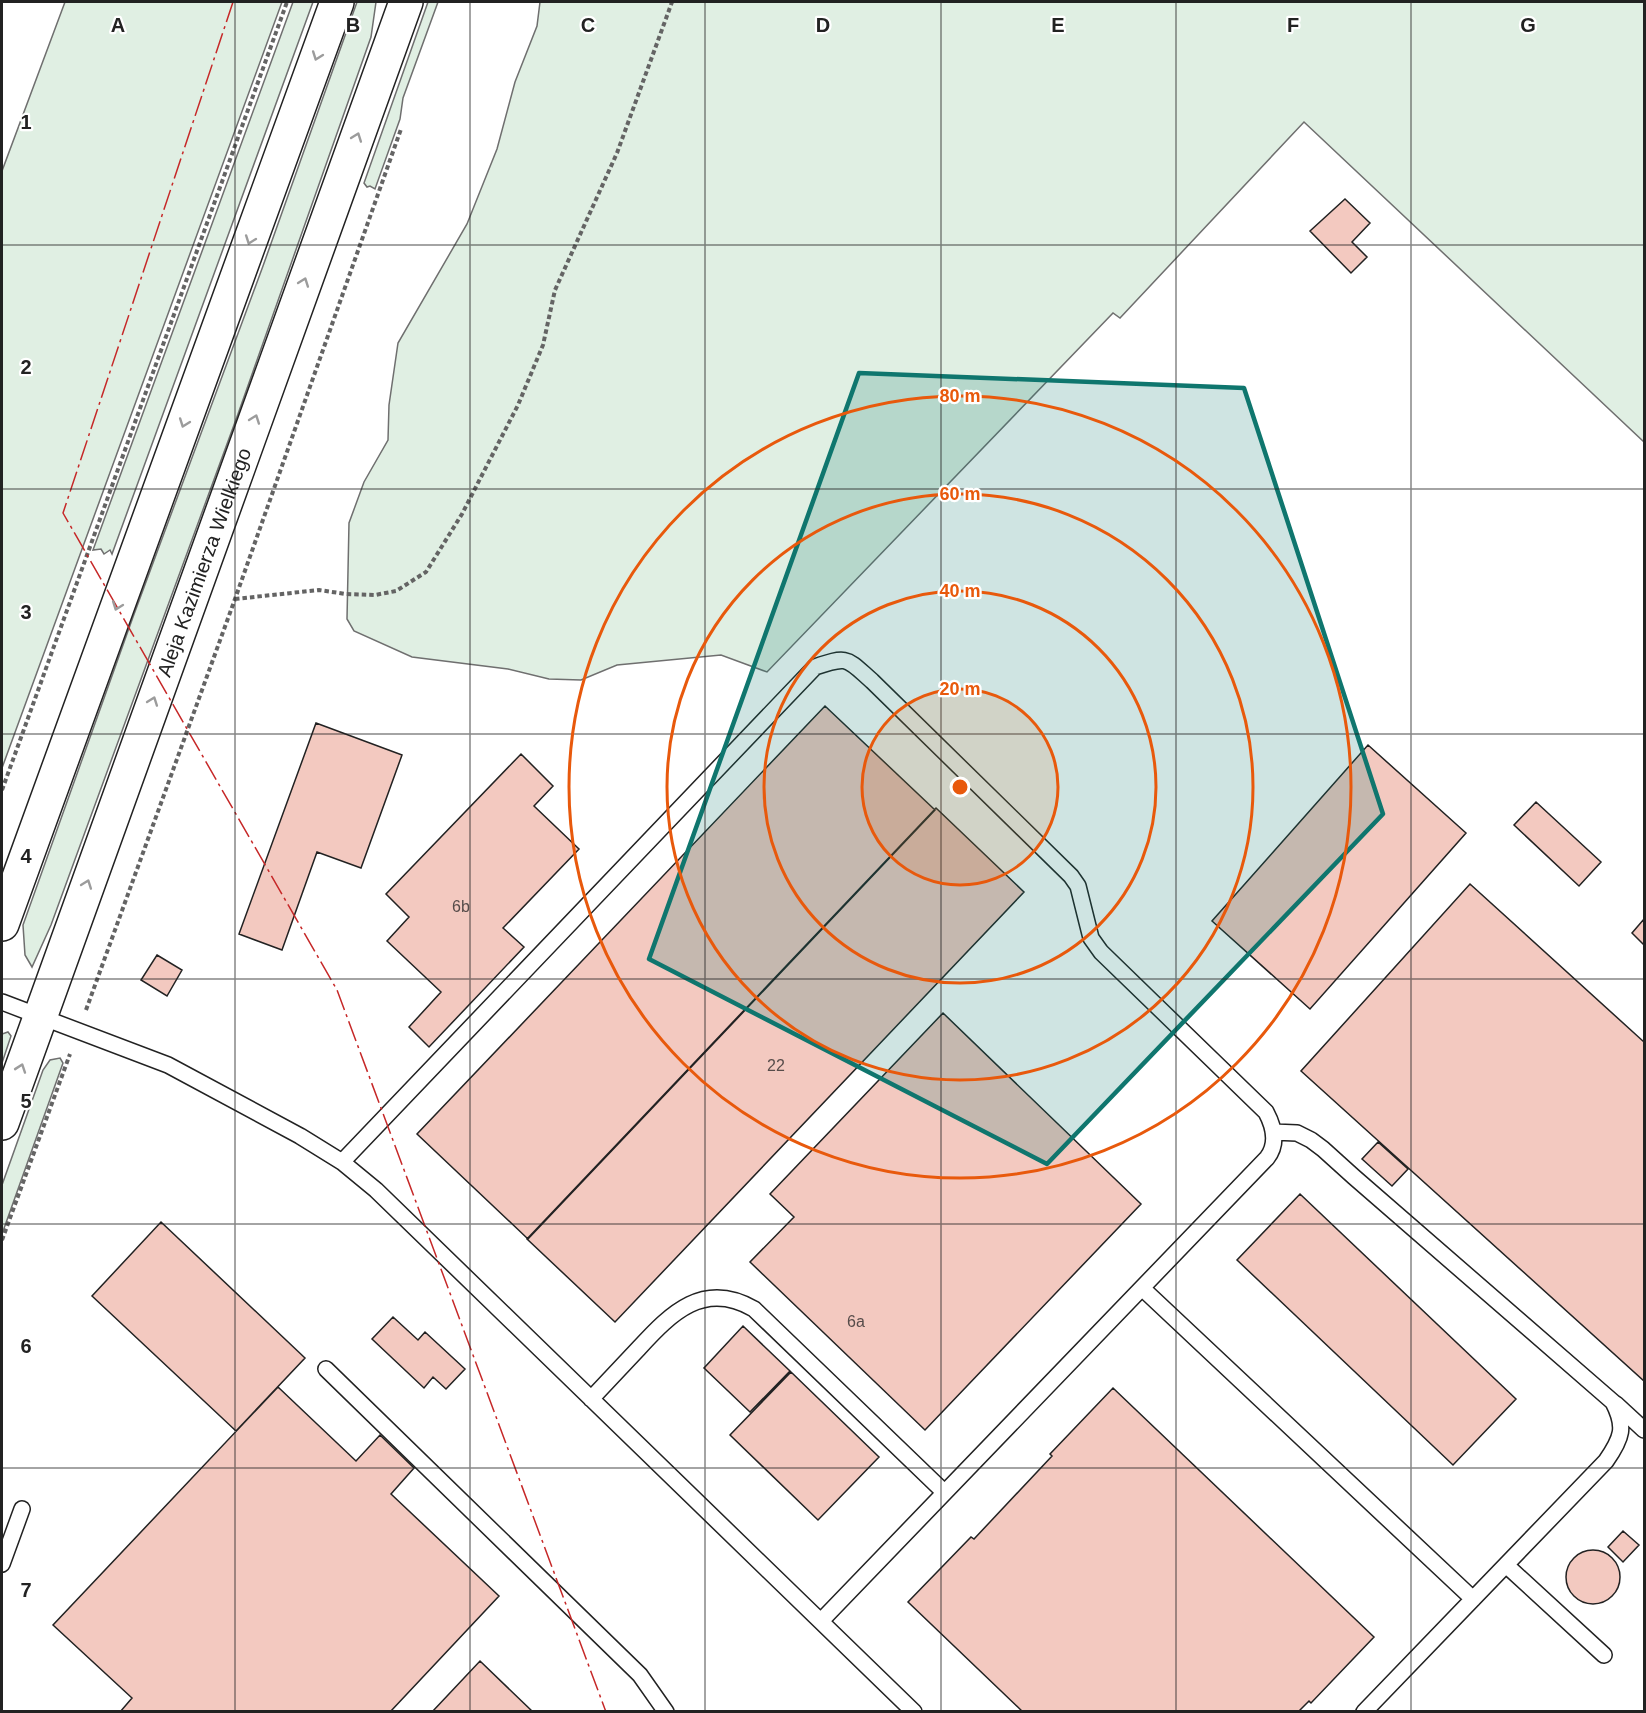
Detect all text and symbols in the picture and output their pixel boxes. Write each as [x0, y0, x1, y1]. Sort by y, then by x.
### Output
text: A [111, 14, 125, 36]
text: B [346, 14, 360, 36]
text: C [581, 14, 595, 36]
text: D [816, 14, 830, 36]
text: E [1051, 14, 1065, 36]
text: F [1287, 14, 1299, 36]
text: G [1520, 14, 1536, 36]
one-way arrow [312, 50, 324, 61]
text: 1 [20, 111, 32, 133]
one-way arrow [349, 132, 362, 143]
one-way arrow [245, 234, 258, 245]
one-way arrow [297, 277, 310, 288]
text: 2 [20, 356, 32, 378]
text: 80 m [939, 386, 981, 406]
one-way arrow [248, 414, 260, 425]
one-way arrow [178, 417, 191, 428]
street label: Aleja Kazimierza Wielkiego [153, 445, 255, 680]
text: 60 m [939, 484, 981, 504]
text: 40 m [939, 581, 981, 601]
one-way arrow [112, 600, 125, 611]
text: 3 [20, 601, 32, 623]
text: 20 m [939, 679, 981, 699]
one-way arrow [146, 696, 158, 707]
centre of rings [950, 777, 970, 797]
text: 4 [20, 845, 32, 867]
one-way arrow [79, 880, 92, 890]
house number: 6b [452, 898, 470, 915]
house number: 22 [767, 1057, 785, 1074]
one-way arrow [13, 1063, 26, 1074]
text: 5 [20, 1090, 32, 1112]
house number: 6a [847, 1313, 865, 1330]
text: 6 [20, 1335, 32, 1357]
text: 7 [20, 1579, 32, 1601]

